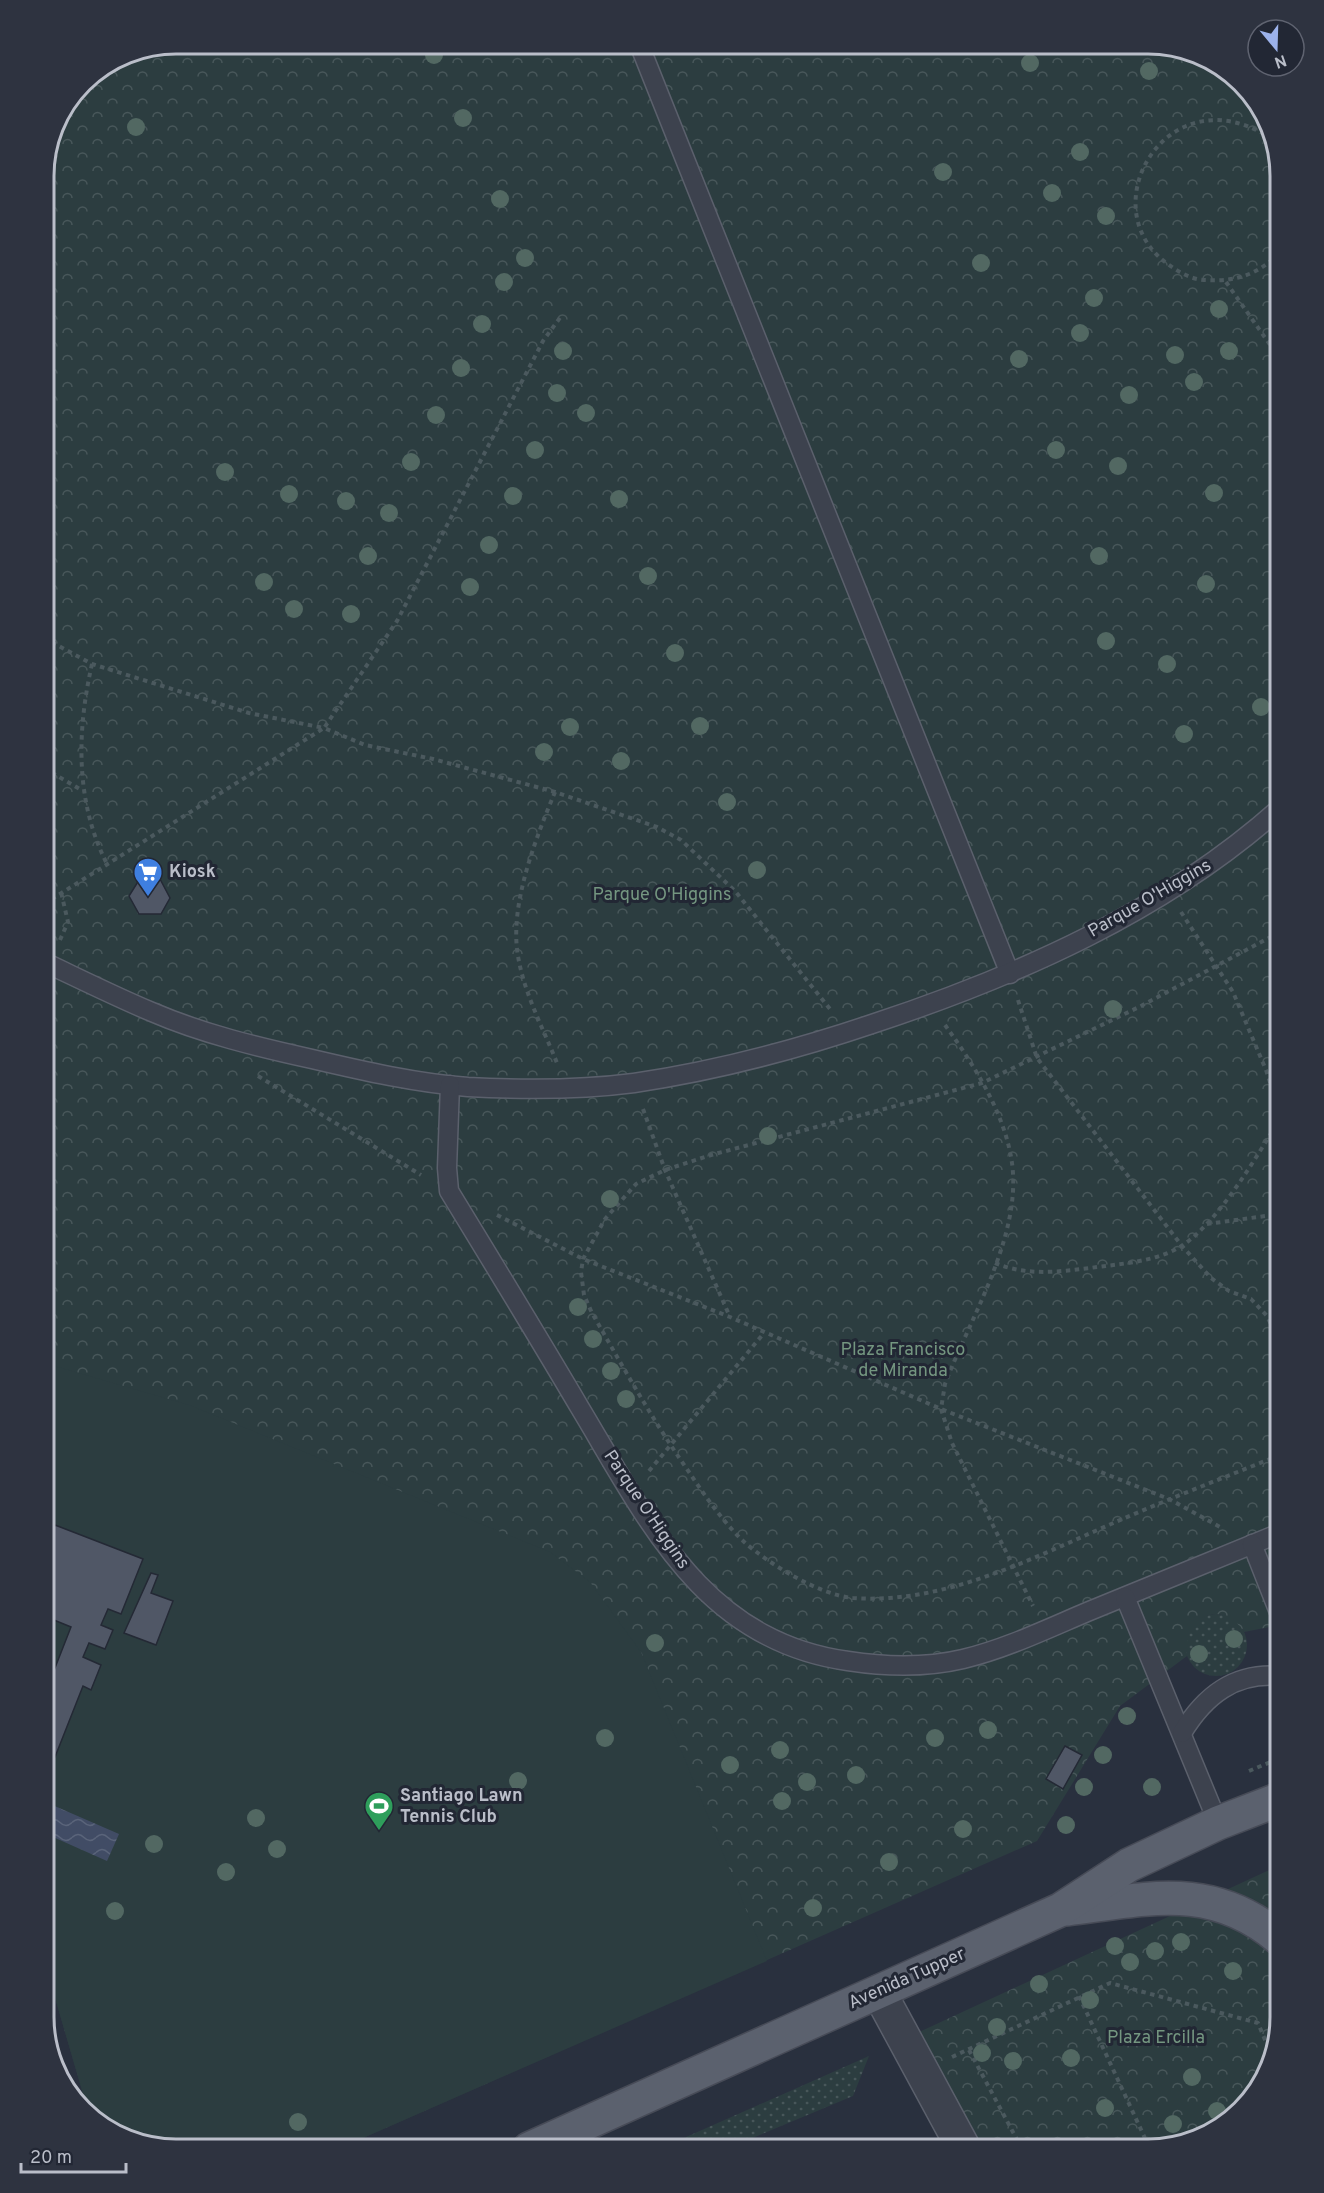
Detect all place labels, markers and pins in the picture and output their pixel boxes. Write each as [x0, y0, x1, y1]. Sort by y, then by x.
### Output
supermarket icon: Kiosk [132, 856, 164, 898]
place label: Kiosk [169, 861, 216, 884]
place label: Santiago Lawn Tennis Club [400, 1785, 523, 1829]
sports icon: Santiago Lawn Tennis Club [363, 1790, 395, 1832]

